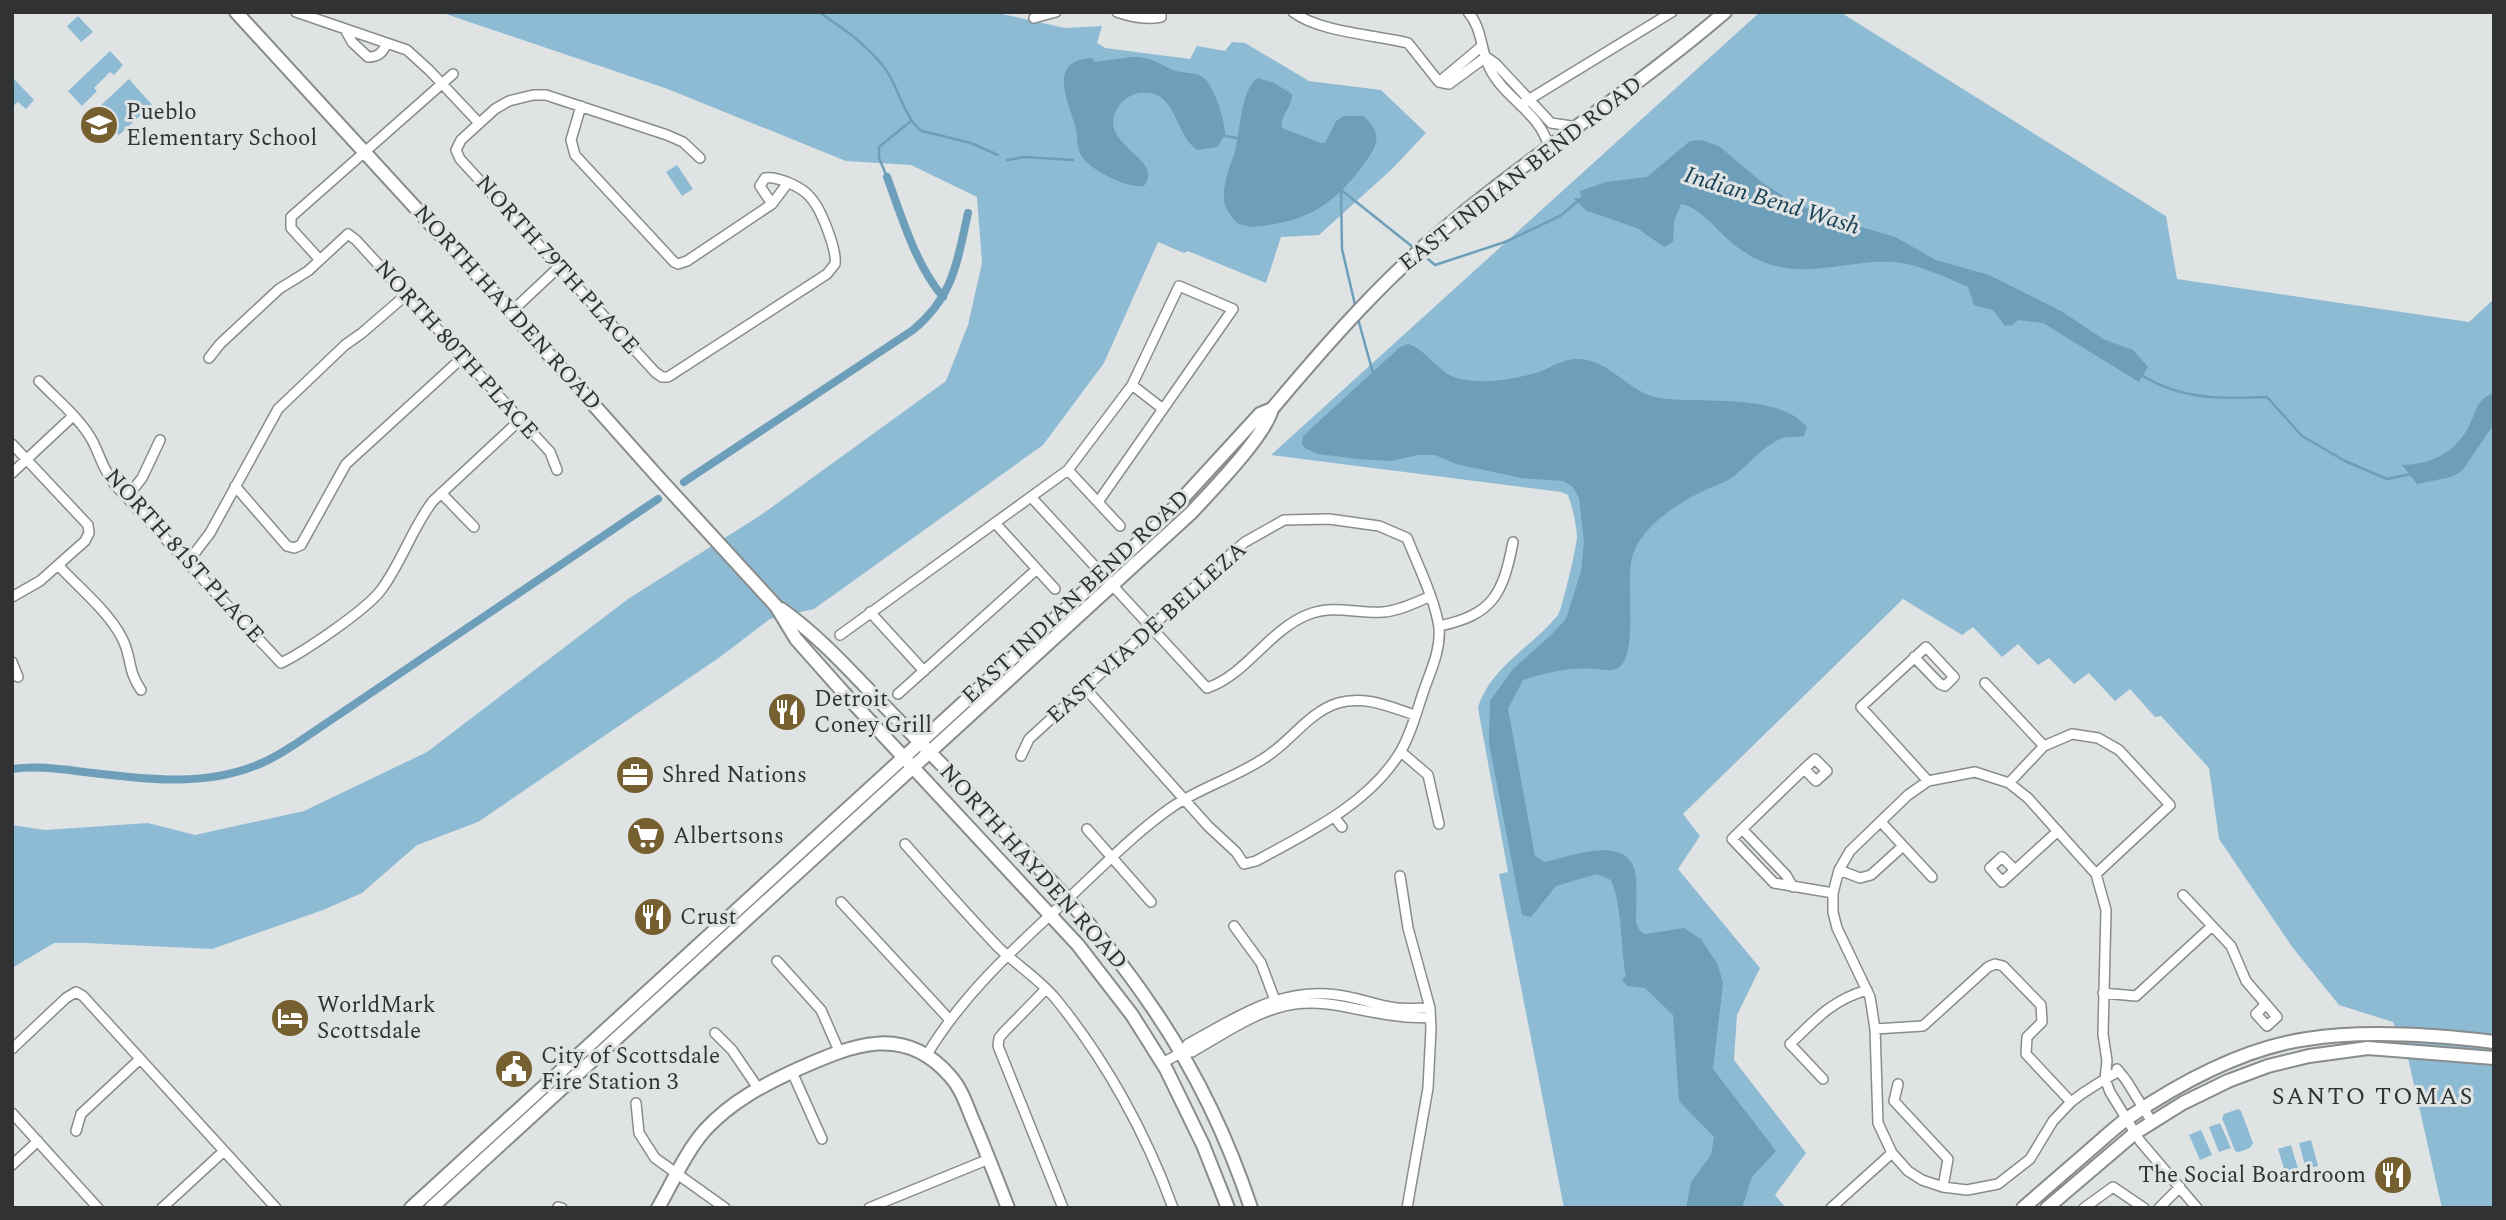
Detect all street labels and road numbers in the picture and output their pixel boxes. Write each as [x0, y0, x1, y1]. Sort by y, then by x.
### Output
street label: EAST INDIAN BEND ROAD [1392, 68, 1650, 280]
street label: NORTH 79TH PLACE [466, 167, 648, 363]
street label: NORTH HAYDEN ROAD [405, 197, 609, 419]
street label: NORTH 80TH PLACE [365, 252, 547, 448]
street label: NORTH 81ST PLACE [96, 461, 272, 651]
street label: EAST INDIAN BEND ROAD [954, 482, 1198, 712]
street label: EAST VIA DE BELLEZA [1039, 533, 1255, 733]
street label: NORTH HAYDEN ROAD [931, 756, 1135, 978]

